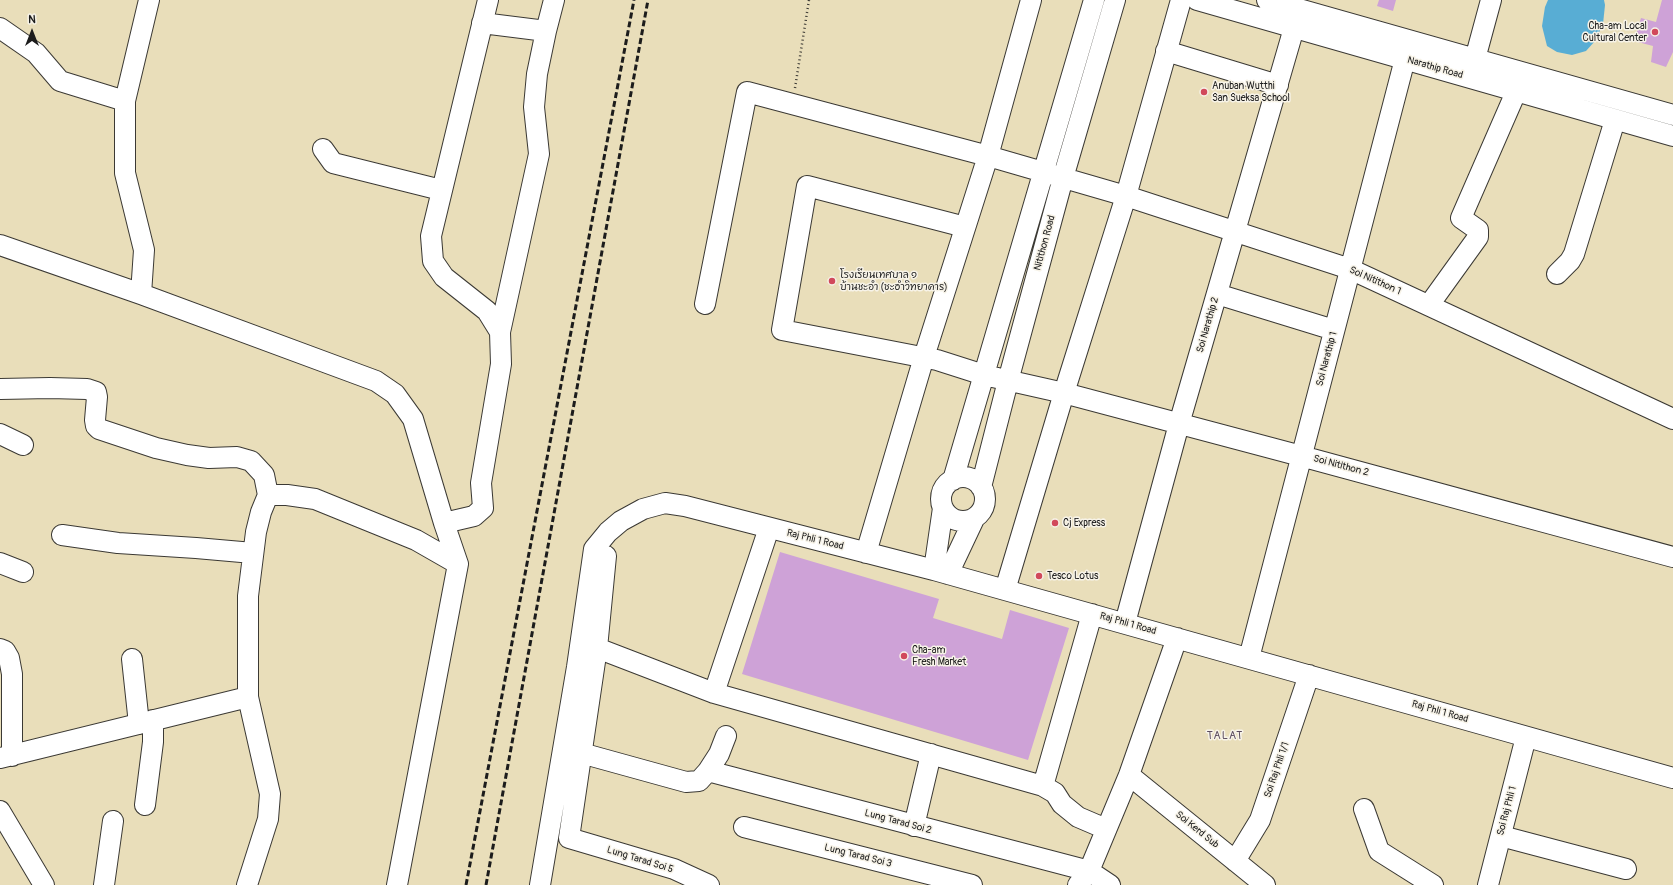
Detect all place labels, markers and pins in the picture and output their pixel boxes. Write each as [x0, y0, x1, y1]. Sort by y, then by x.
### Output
place label: Cha-am Local Cultural Center [1583, 20, 1647, 44]
marker: Cha-am Local Cultural Center [1650, 27, 1660, 37]
place label: Anuban Wutthi San Sueksa School [1212, 80, 1290, 104]
marker: Anuban Wutthi San Sueksa School [1199, 87, 1209, 97]
place label: โรงเรียนเทศบาล ๑ บ้านชะอำ (ชะอำวิทยาคาร) [840, 269, 948, 292]
marker: โรงเรียนเทศบาล ๑ บ้านชะอำ (ชะอำวิทยาคาร) [827, 276, 837, 286]
place label: Cj Express [1063, 517, 1105, 529]
marker: Cj Express [1050, 518, 1060, 528]
place label: Tesco Lotus [1047, 570, 1099, 582]
marker: Tesco Lotus [1034, 571, 1044, 581]
place label: Cha-am Fresh Market [912, 644, 966, 668]
marker: Cha-am Fresh Market [899, 651, 909, 661]

